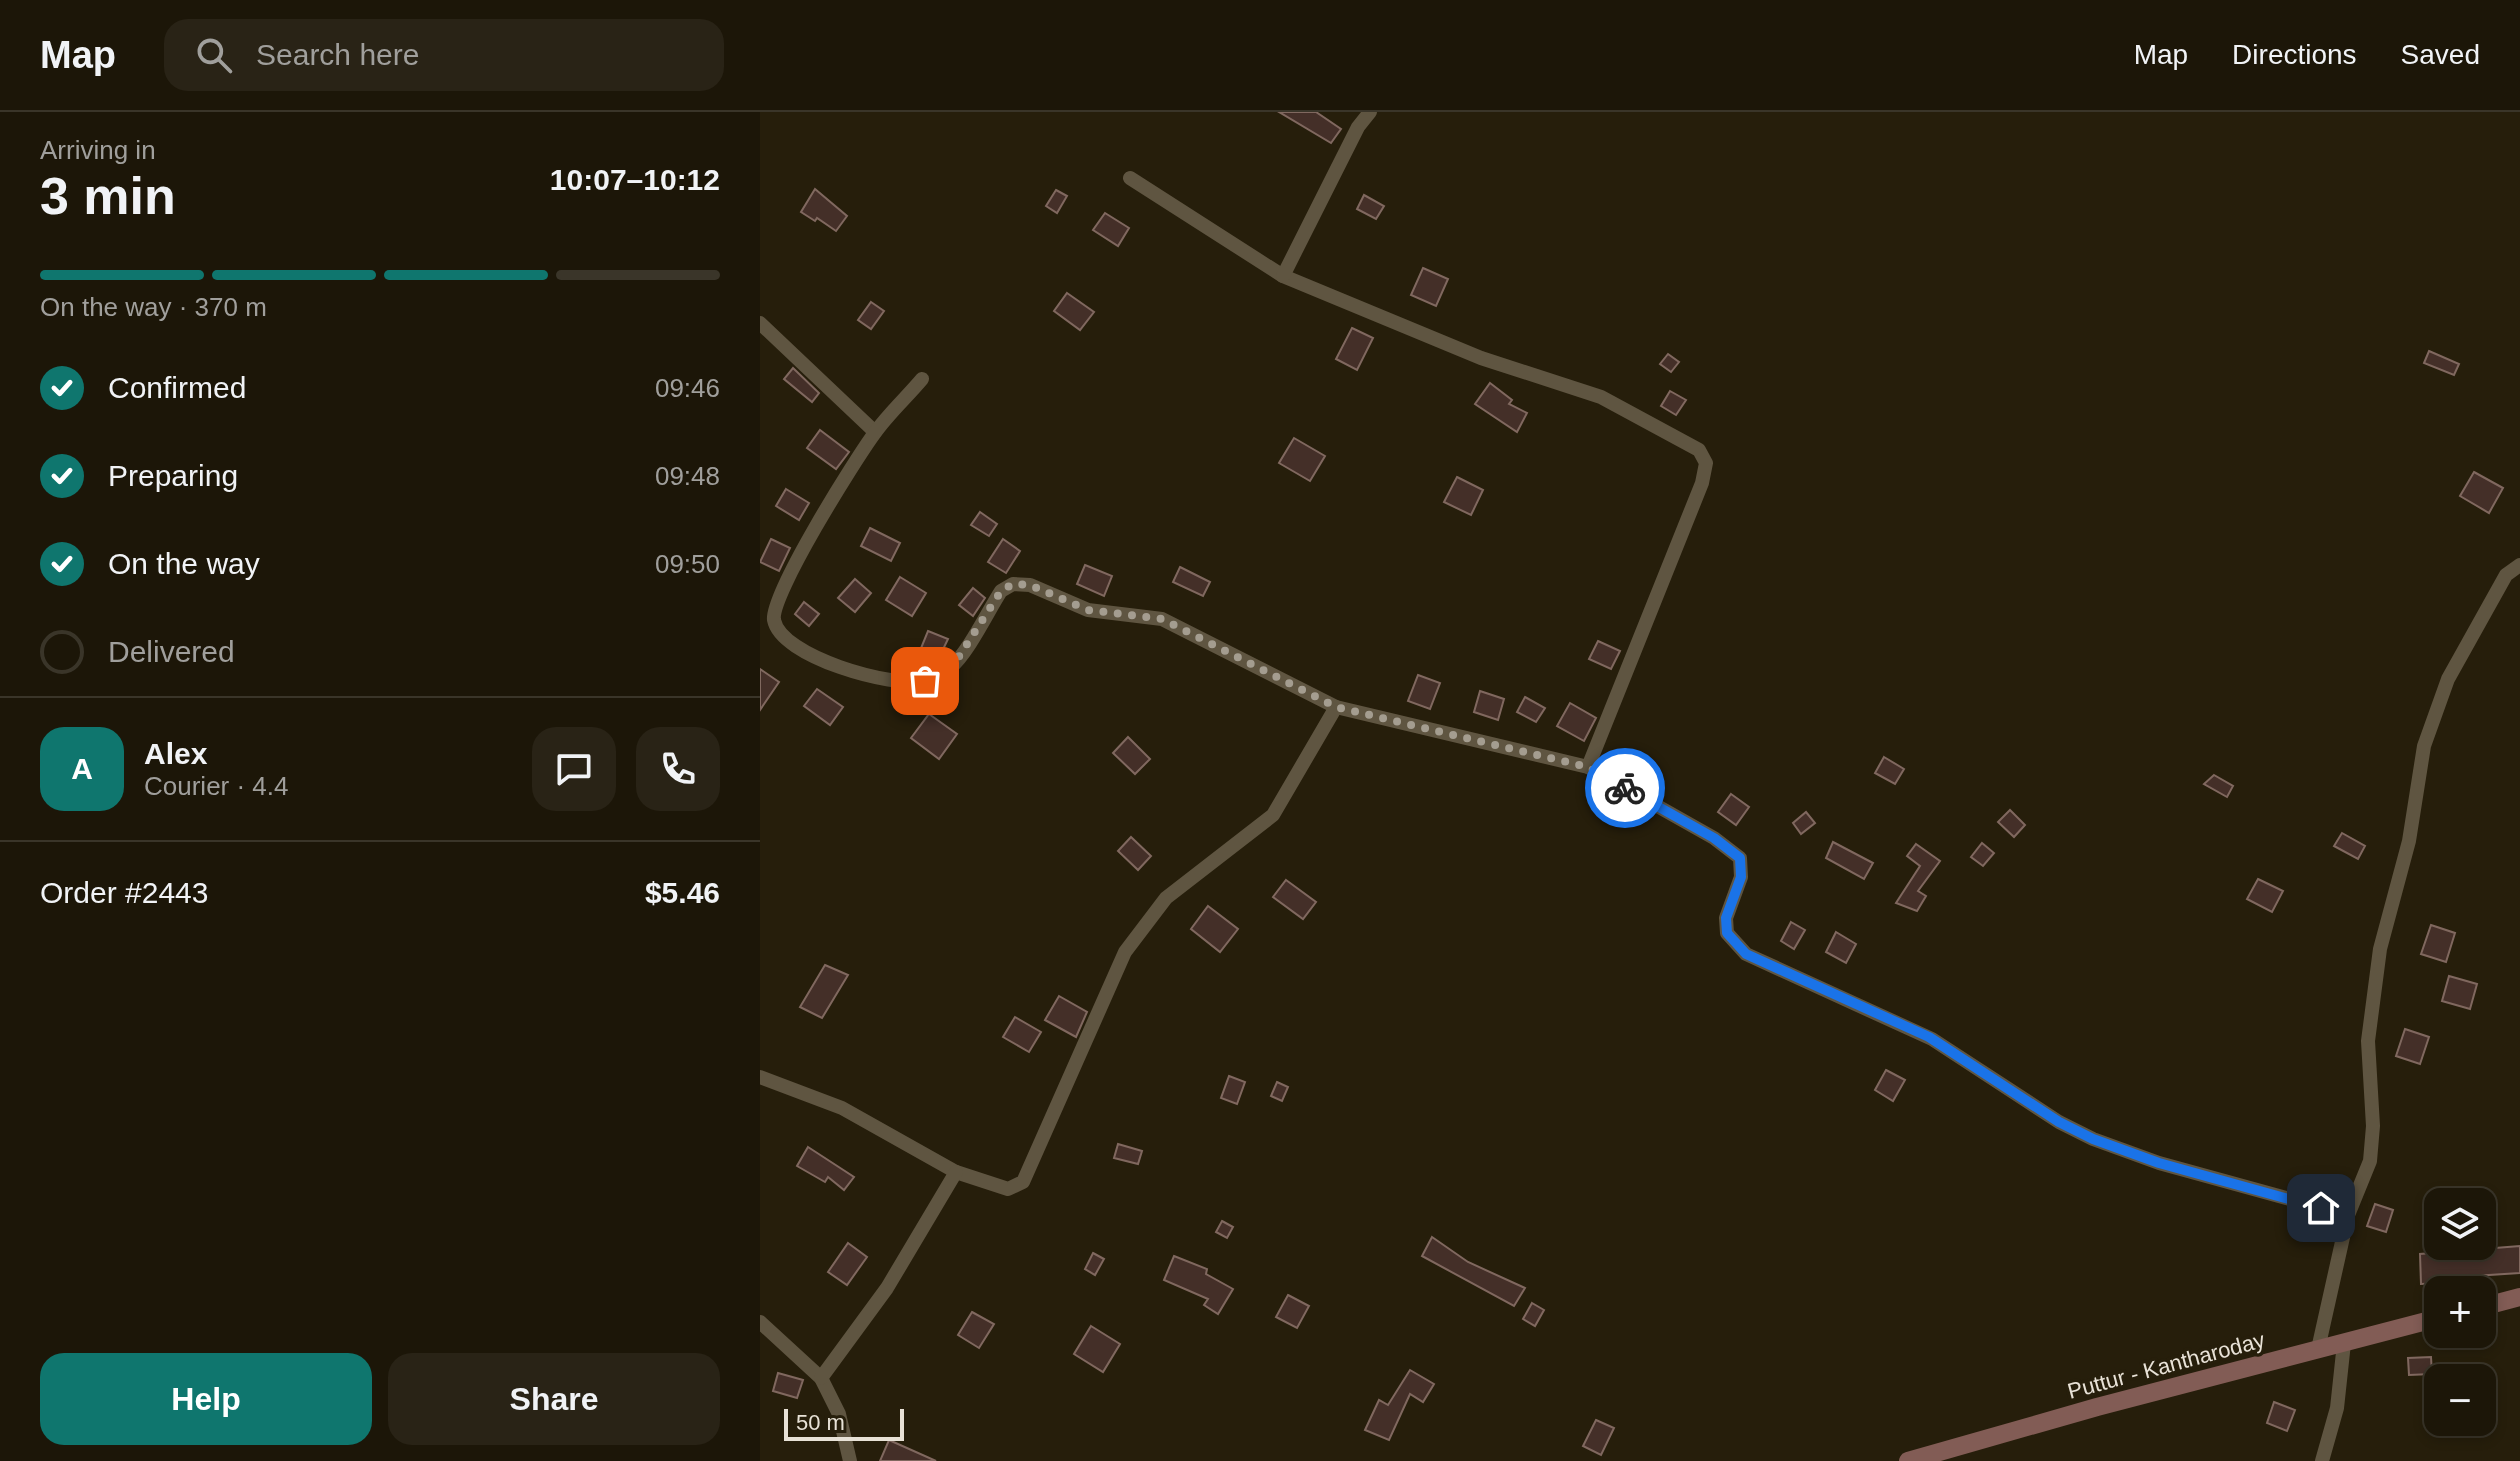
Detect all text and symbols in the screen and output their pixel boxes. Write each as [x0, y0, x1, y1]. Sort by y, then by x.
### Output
search box [164, 19, 724, 91]
icon: search [192, 33, 236, 77]
text: Map [40, 34, 116, 76]
text: Search here [256, 38, 419, 71]
text: Map [2134, 39, 2188, 70]
text: Directions [2232, 39, 2357, 70]
text: Saved [2401, 39, 2480, 70]
text: Arriving in [40, 135, 156, 165]
text: 10:07–10:12 [550, 163, 720, 196]
text: 3 min [40, 167, 176, 225]
text: On the way · 370 m [40, 292, 267, 322]
icon: check [40, 366, 84, 410]
text: Confirmed [108, 371, 246, 404]
text: 09:46 [655, 373, 720, 403]
icon: check [40, 454, 84, 498]
text: Preparing [108, 459, 238, 492]
text: 09:48 [655, 461, 720, 491]
icon: check [40, 542, 84, 586]
text: On the way [108, 547, 260, 580]
text: 09:50 [655, 549, 720, 579]
text: Delivered [108, 635, 235, 668]
pin [891, 647, 959, 715]
icon: bag [903, 659, 947, 703]
button: chat [532, 727, 616, 811]
button: phone [636, 727, 720, 811]
text: Alex [144, 737, 207, 770]
courier [1585, 748, 1665, 828]
text: A [71, 752, 93, 785]
icon: bike [1603, 766, 1647, 810]
text: Courier · 4.4 [144, 771, 289, 801]
text: Order #2443 [40, 876, 208, 909]
text: $5.46 [645, 876, 720, 909]
pin [2287, 1174, 2355, 1242]
icon: home [2299, 1186, 2343, 1230]
map controls [2424, 1188, 2496, 1436]
button: layers [2424, 1188, 2496, 1260]
button: + [2424, 1276, 2496, 1348]
street label: Puttur - Kantharoday [2065, 1327, 2267, 1404]
button: Help [40, 1353, 372, 1445]
button: Share [388, 1353, 720, 1445]
button: − [2424, 1364, 2496, 1436]
scale bar [784, 1405, 904, 1441]
text: 50 m [796, 1410, 845, 1435]

